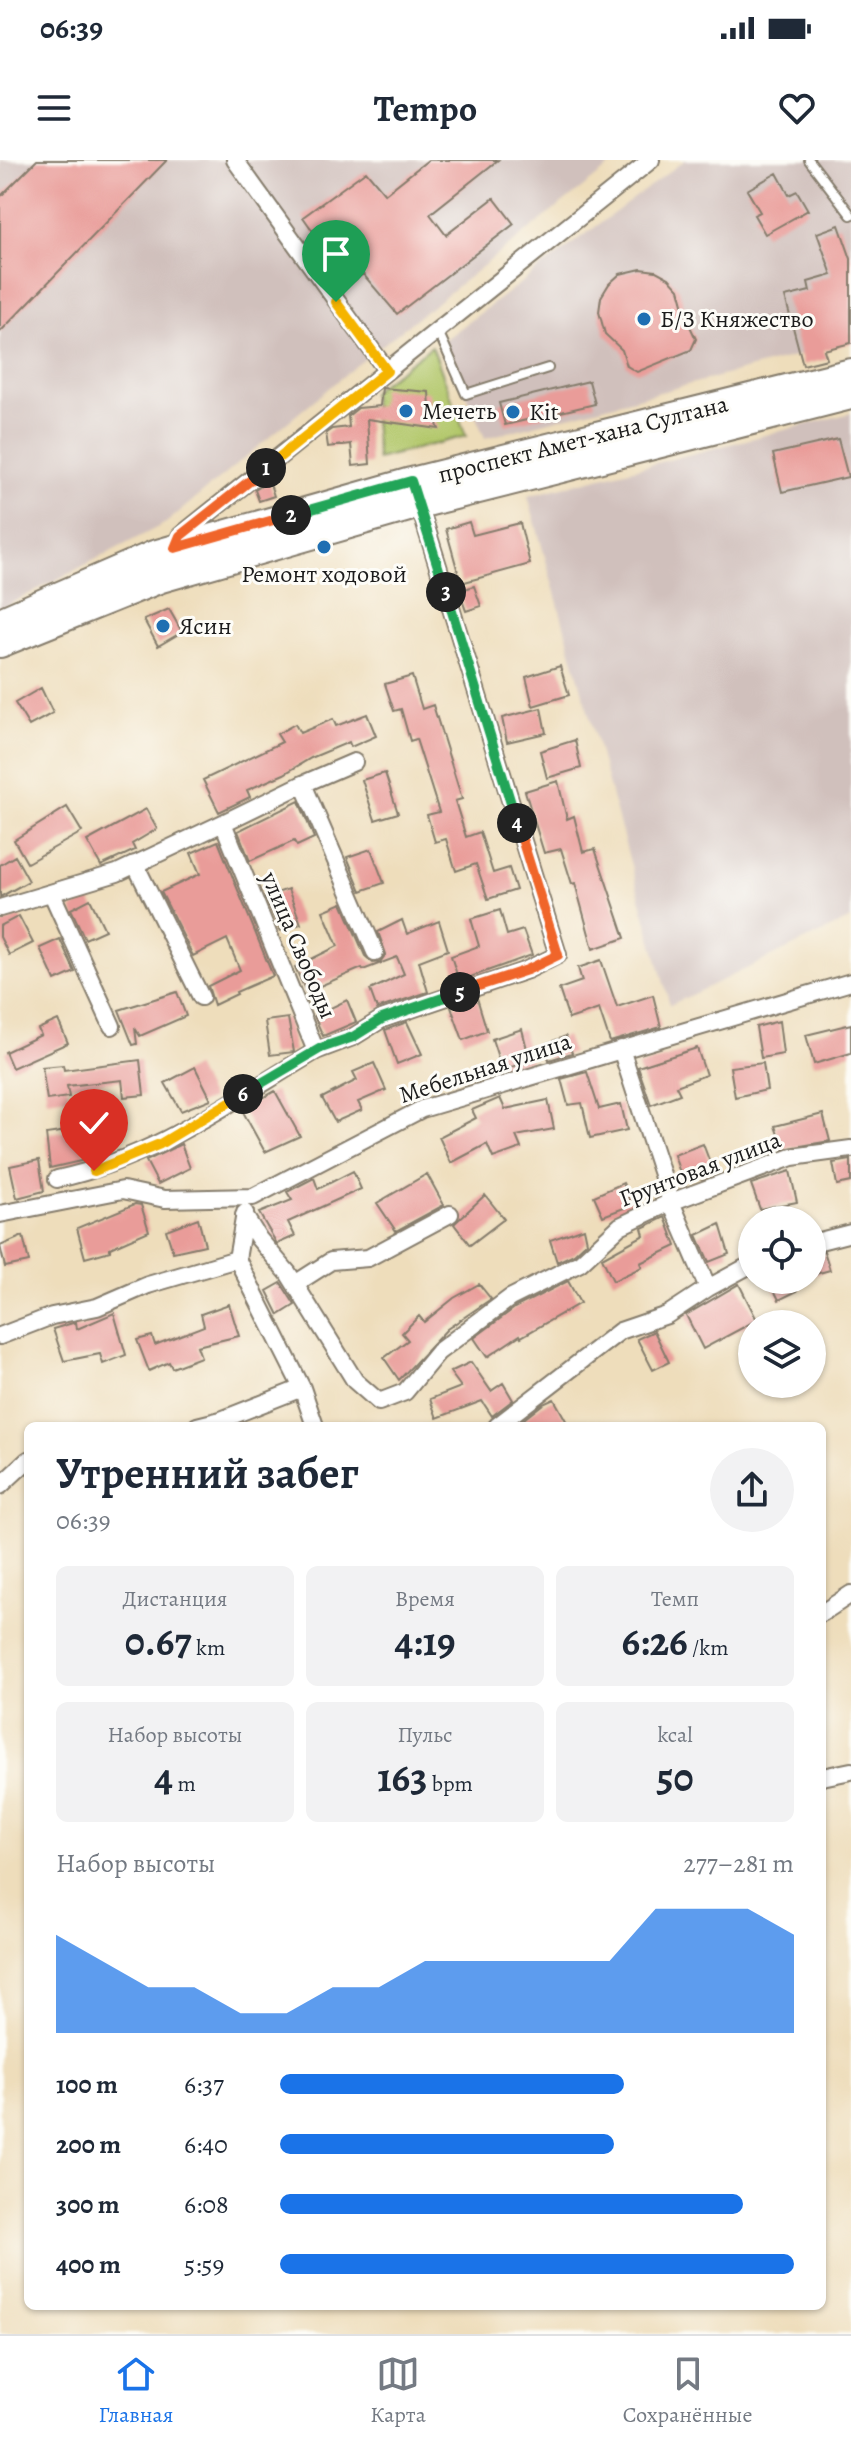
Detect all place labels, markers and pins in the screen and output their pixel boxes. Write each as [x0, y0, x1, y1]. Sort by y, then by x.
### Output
pin [302, 220, 370, 302]
place label: Б/З Княжество [660, 303, 814, 335]
marker: Б/З Княжество [635, 310, 653, 328]
place label: Мечеть [422, 395, 497, 427]
place label: Kit [529, 396, 559, 428]
marker: Мечеть [397, 402, 415, 420]
marker: Kit [504, 403, 522, 421]
pin: 1 [246, 448, 286, 488]
pin: 2 [271, 495, 311, 535]
marker: Ремонт ходовой [315, 538, 333, 556]
place label: Ремонт ходовой [241, 558, 407, 590]
pin: 3 [426, 572, 466, 612]
place label: Ясин [179, 610, 232, 642]
marker: Ясин [154, 617, 172, 635]
pin: 4 [497, 803, 537, 843]
pin: 5 [440, 972, 480, 1012]
pin: 6 [223, 1074, 263, 1114]
pin [60, 1089, 128, 1171]

